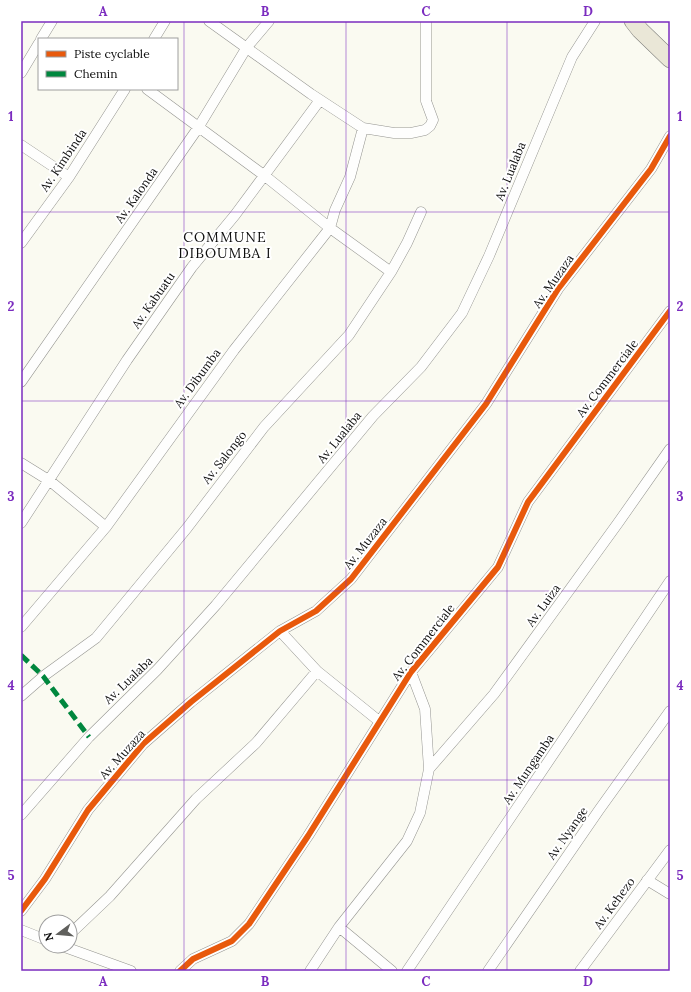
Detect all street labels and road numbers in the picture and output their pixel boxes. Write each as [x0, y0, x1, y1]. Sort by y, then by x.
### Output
street label: Av. Kimbinda [36, 126, 89, 195]
street label: Av. Lualaba [491, 139, 529, 203]
street label: Av. Kalonda [111, 164, 161, 226]
street label: Av. Muzaza [529, 251, 577, 311]
street label: Av. Kabuatu [128, 269, 178, 332]
street label: Av. Commerciale [572, 336, 641, 421]
street label: Av. Dibumba [170, 346, 223, 411]
street label: Av. Lualaba [313, 408, 364, 467]
street label: Av. Salongo [198, 428, 249, 487]
street label: Av. Muzaza [339, 514, 390, 573]
street label: Av. Luiza [522, 581, 563, 630]
street label: Av. Commerciale [388, 600, 458, 684]
street label: Av. Lualaba [100, 653, 155, 708]
street label: Av. Muzaza [95, 726, 148, 783]
street label: Av. Mungamba [499, 731, 557, 808]
street label: Av. Nyange [543, 803, 591, 863]
street label: Av. Kehezo [590, 874, 638, 933]

